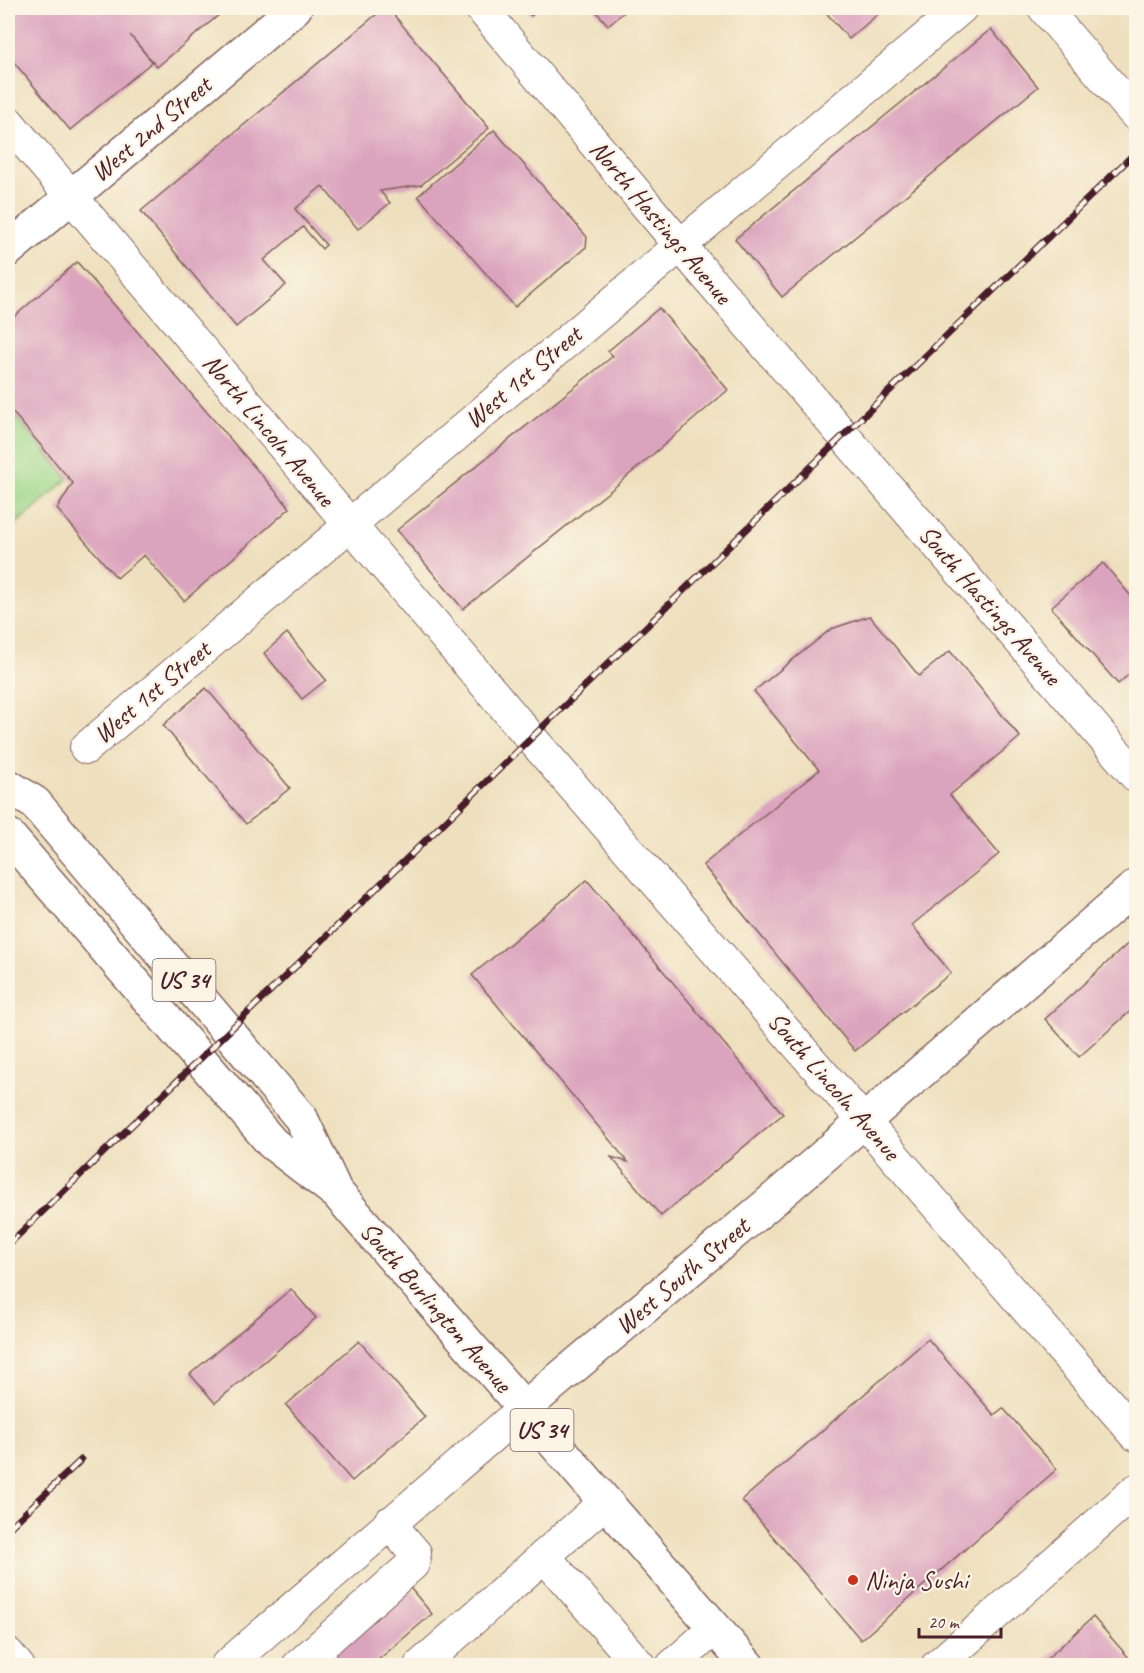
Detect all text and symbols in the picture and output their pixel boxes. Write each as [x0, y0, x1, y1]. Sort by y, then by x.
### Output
street label: West 2nd Street [84, 68, 220, 189]
street label: North Hastings Avenue [583, 133, 740, 312]
street label: West 1st Street [458, 317, 590, 436]
street label: North Lincoln Avenue [196, 347, 343, 514]
street label: South Hastings Avenue [911, 518, 1070, 693]
street label: West 1st Street [87, 632, 219, 751]
road number: US 34 [152, 959, 216, 1001]
street label: South Lincoln Avenue [761, 1005, 909, 1169]
street label: West South Street [608, 1209, 758, 1342]
street label: South Burlington Avenue [353, 1215, 520, 1400]
road number: US 34 [510, 1409, 574, 1451]
place label: Ninja Sushi [865, 1564, 971, 1597]
marker: Ninja Sushi [846, 1573, 860, 1587]
scale bar [919, 1601, 1002, 1639]
text: 20 m [928, 1611, 961, 1633]

